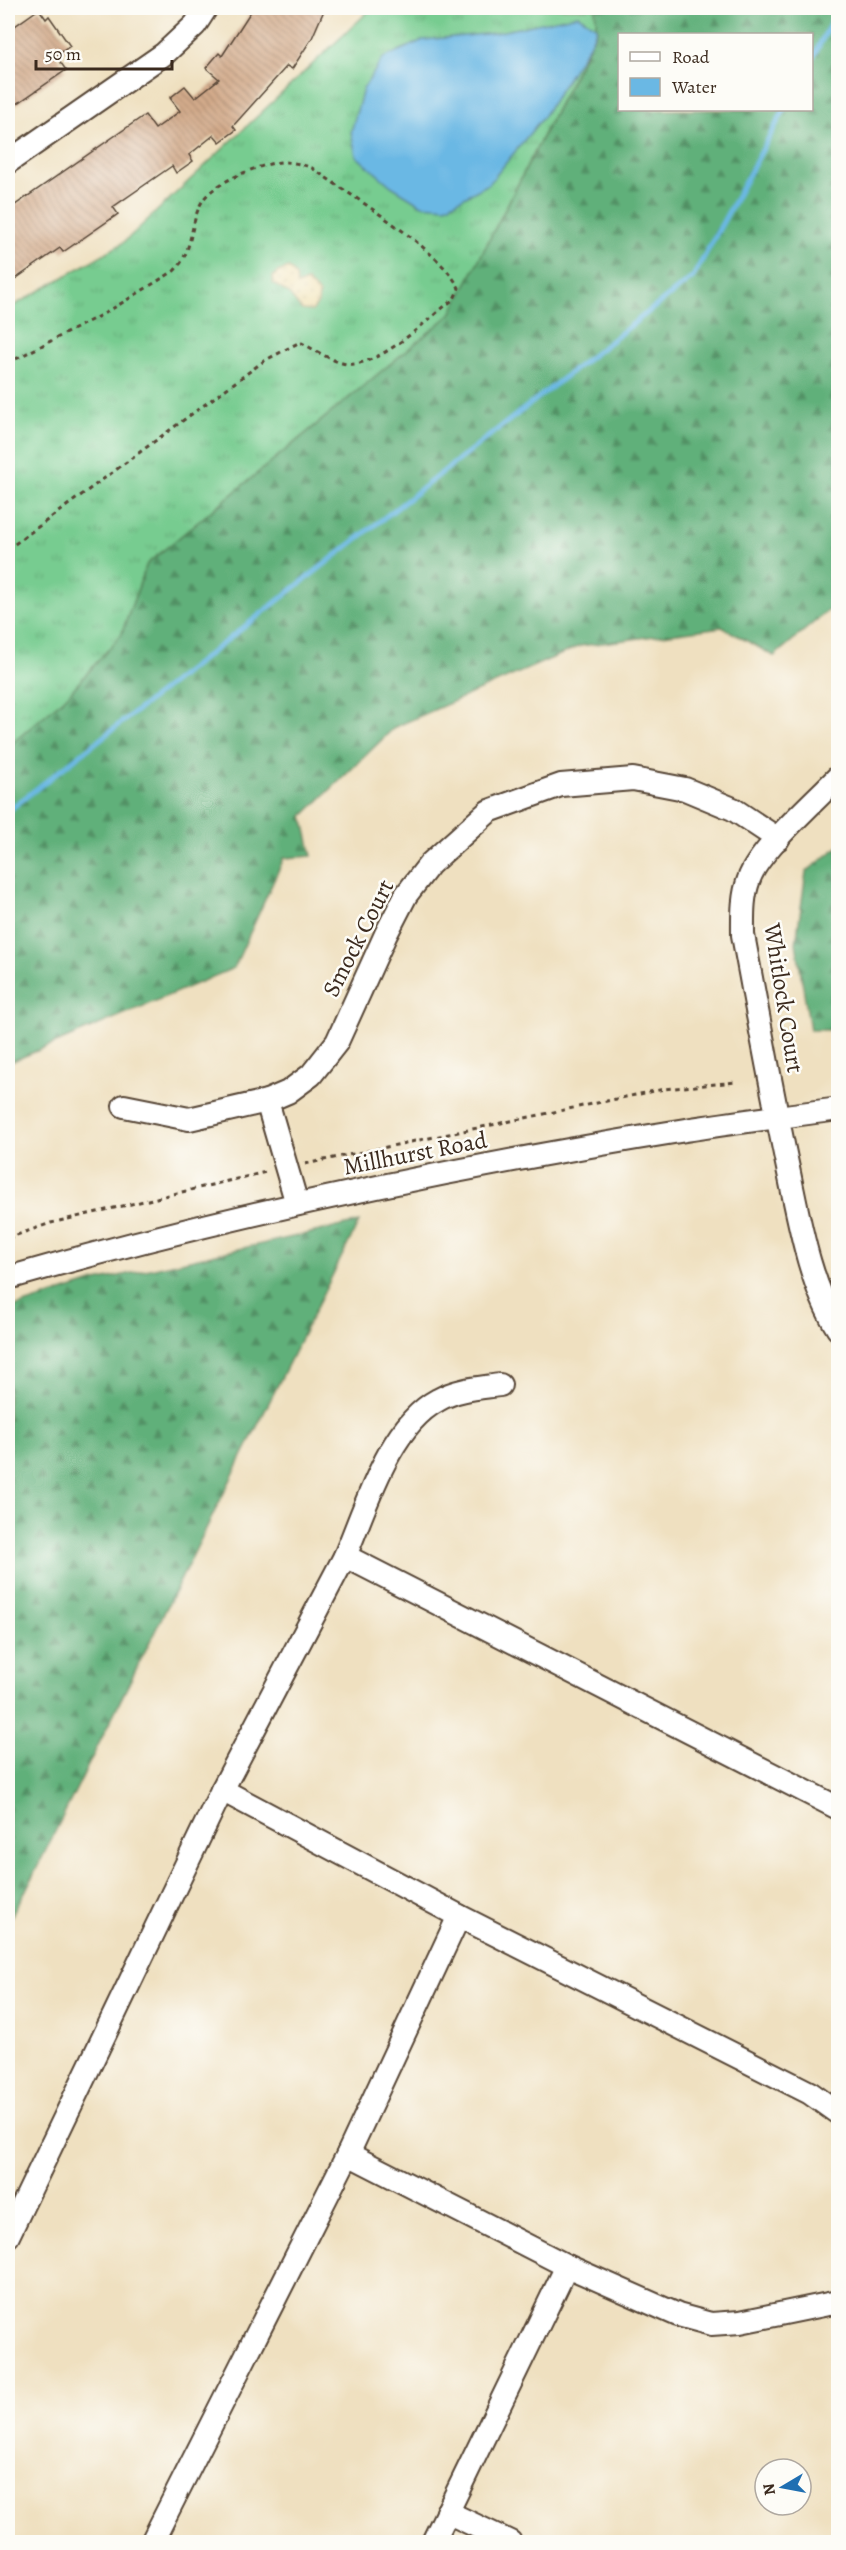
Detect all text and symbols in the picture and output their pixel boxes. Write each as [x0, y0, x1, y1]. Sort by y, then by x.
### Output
scale bar [36, 33, 172, 71]
legend [618, 33, 813, 111]
text: 50 m [45, 42, 81, 66]
text: Road [672, 45, 710, 69]
text: Water [671, 75, 717, 99]
street label: Smock Court [315, 874, 401, 1002]
street label: Whitlock Court [756, 920, 812, 1075]
street label: Millhurst Road [340, 1123, 490, 1183]
north arrow [753, 2457, 813, 2517]
text: N [757, 2481, 781, 2497]

